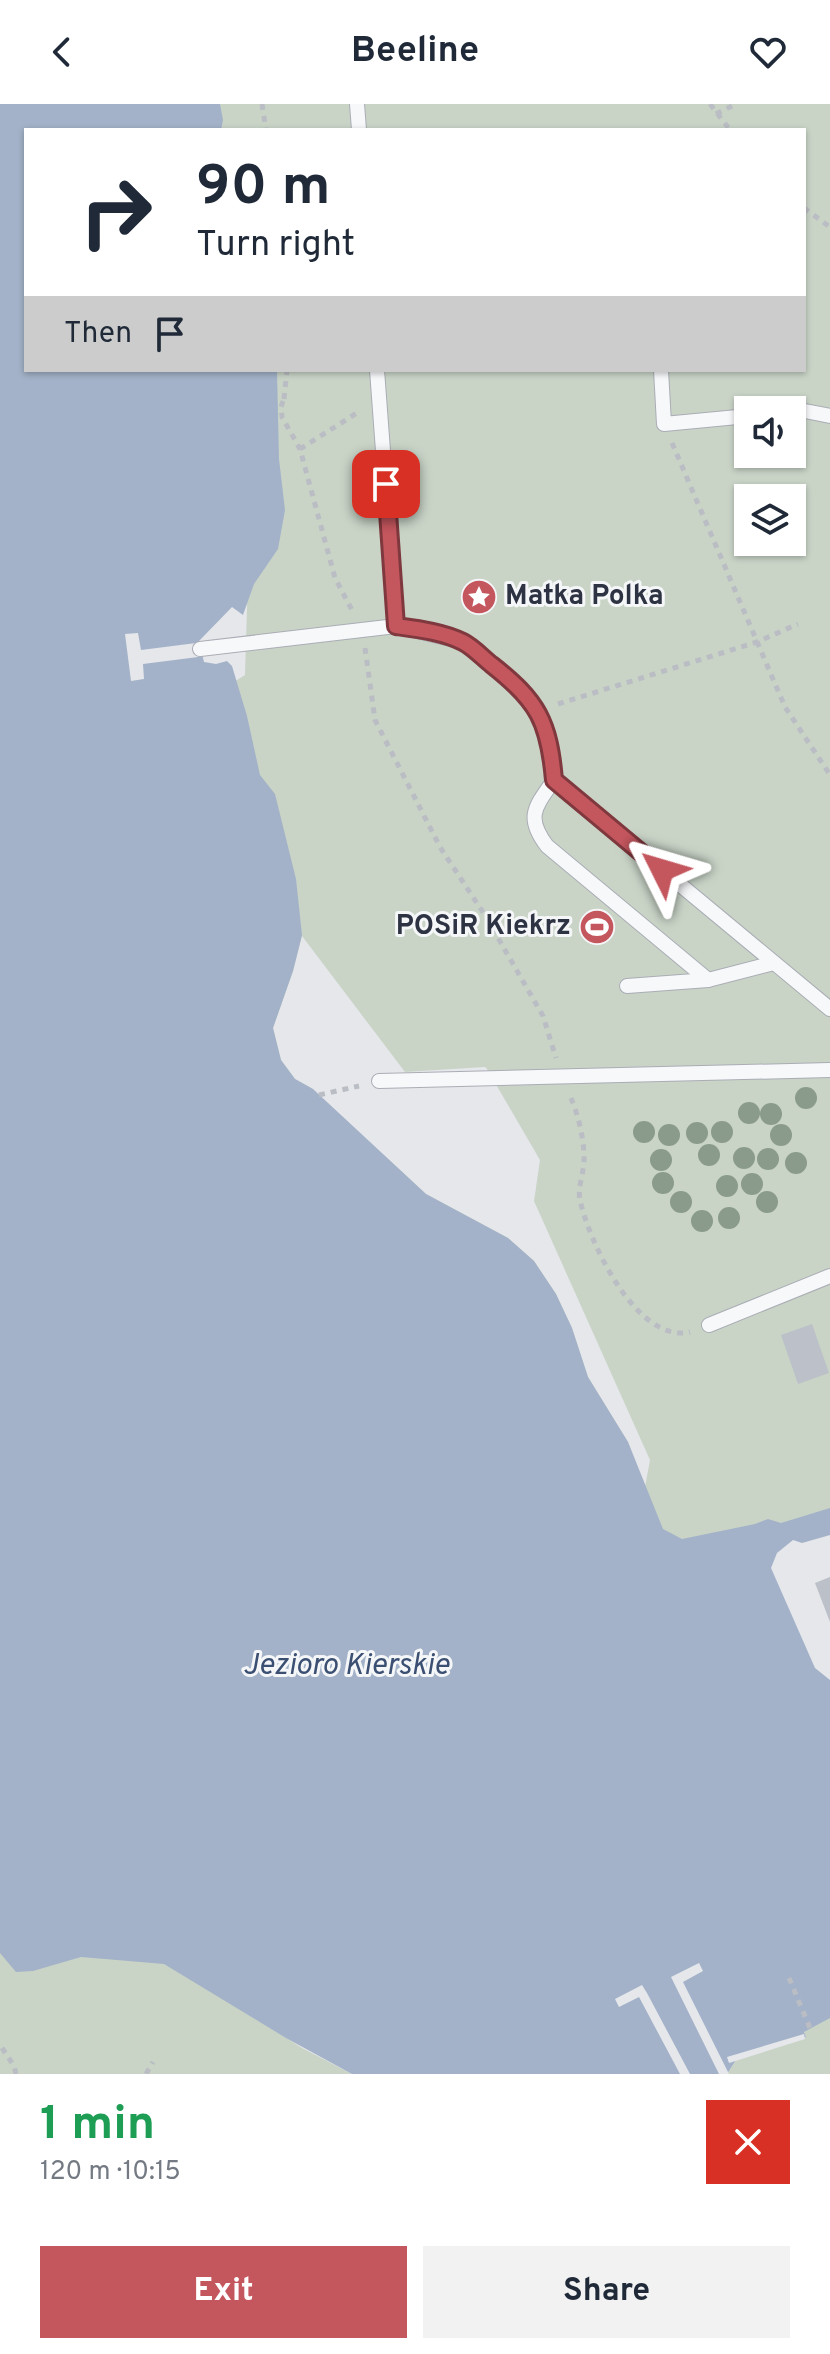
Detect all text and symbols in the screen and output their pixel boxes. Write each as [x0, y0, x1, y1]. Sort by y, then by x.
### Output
text: Beeline [351, 29, 479, 75]
icon: back [40, 30, 84, 74]
icon: heart [746, 30, 790, 74]
text: 90 m [196, 154, 331, 224]
icon: right [64, 160, 168, 264]
text: Turn right [196, 223, 355, 269]
icon: arrive [148, 312, 192, 356]
text: Then [64, 316, 132, 353]
map controls [734, 396, 806, 556]
button: sound [734, 396, 806, 468]
pin [352, 450, 420, 518]
icon: arrive [364, 462, 408, 506]
button: layers [734, 484, 806, 556]
place icon: Matka Polka [460, 578, 498, 616]
place label: Matka Polka [505, 579, 664, 615]
position arrow [620, 828, 704, 912]
sports icon: POSiR Kiekrz [578, 908, 616, 946]
place label: POSiR Kiekrz [396, 909, 571, 945]
water label: Jezioro Kierskie [243, 1648, 450, 1685]
text: 1 min [40, 2096, 155, 2156]
button: close [706, 2100, 790, 2184]
text: 120 m · 10:15 [40, 2156, 181, 2189]
button: Exit [40, 2246, 407, 2338]
button: Share [423, 2246, 790, 2338]

